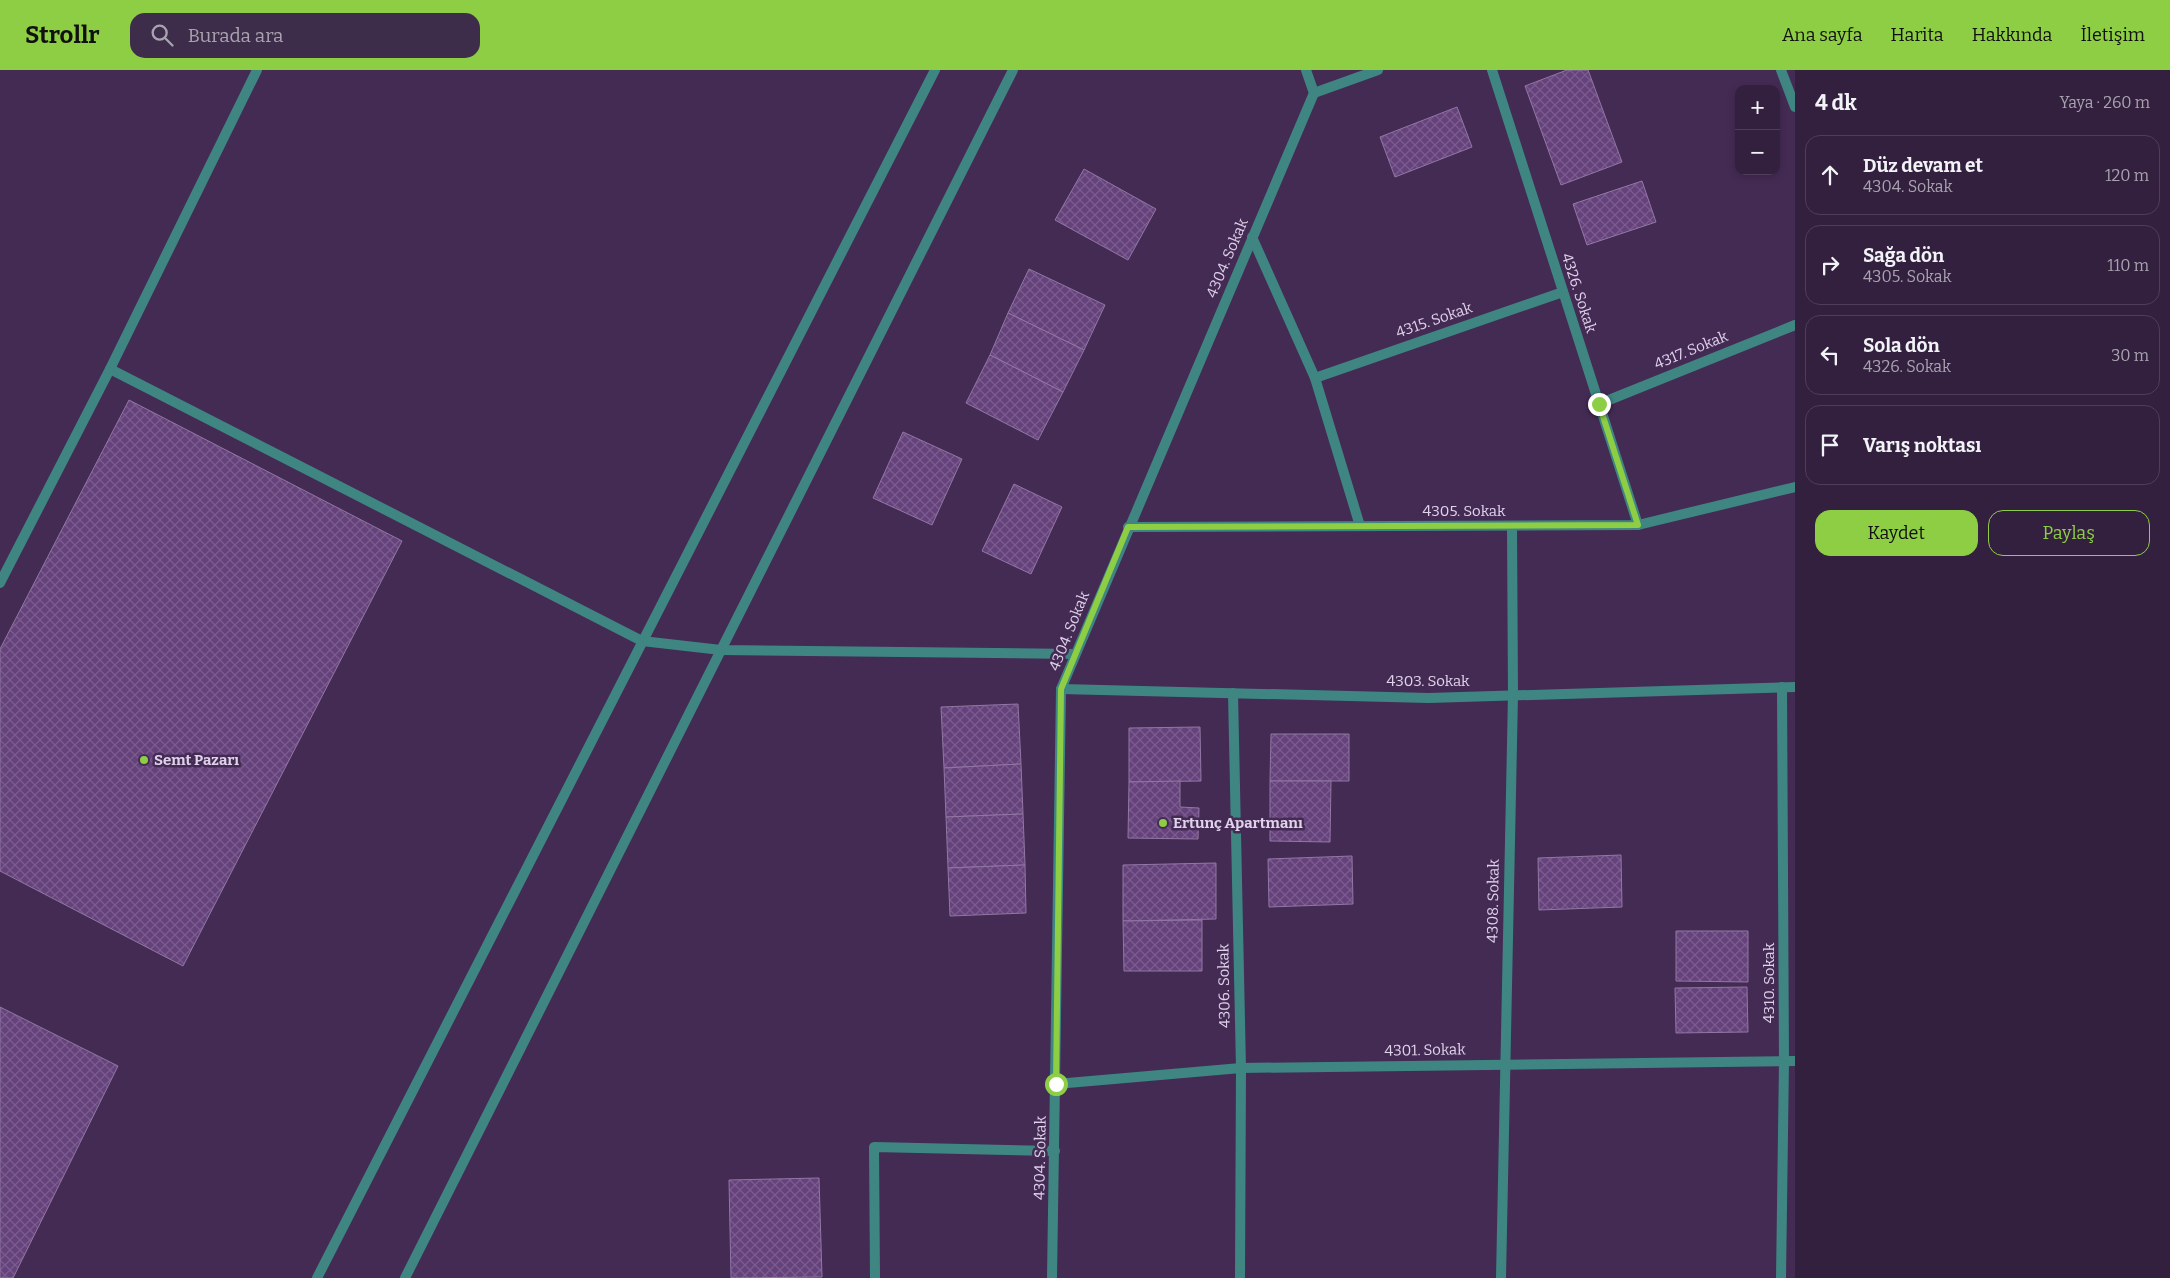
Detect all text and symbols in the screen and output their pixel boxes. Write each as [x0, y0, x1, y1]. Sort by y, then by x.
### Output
search box [130, 13, 480, 58]
text: Strollr [25, 21, 100, 49]
icon: search [148, 21, 176, 49]
text: Burada ara [188, 24, 283, 47]
text: Ana sayfa [1782, 24, 1863, 46]
text: Harita [1891, 24, 1944, 46]
text: Hakkında [1972, 24, 2052, 46]
text: İletişim [2080, 24, 2145, 46]
map controls [1735, 85, 1780, 175]
button: + [1735, 85, 1780, 130]
text: 4 dk [1815, 90, 1857, 116]
text: Yaya · 260 m [2059, 93, 2150, 112]
button: − [1735, 130, 1780, 175]
text: Düz devam et [1863, 154, 1983, 177]
icon: ahead [1816, 161, 1844, 189]
text: 120 m [2105, 166, 2149, 185]
text: 4304. Sokak [1863, 177, 1953, 196]
street label: 4304. Sokak [1202, 215, 1252, 300]
text: Sağa dön [1863, 244, 1944, 267]
street label: 4326. Sokak [1558, 251, 1600, 336]
icon: right [1816, 251, 1844, 279]
text: 110 m [2107, 256, 2149, 275]
text: 4305. Sokak [1863, 267, 1952, 286]
street label: 4315. Sokak [1393, 298, 1475, 341]
street label: 4317. Sokak [1652, 327, 1731, 373]
text: Sola dön [1863, 334, 1940, 357]
icon: left [1816, 341, 1844, 369]
text: 30 m [2111, 346, 2149, 365]
text: 4326. Sokak [1863, 357, 1951, 376]
route end [1588, 393, 1611, 416]
icon: arrive [1816, 431, 1844, 459]
text: Varış noktası [1863, 434, 1981, 457]
street label: 4305. Sokak [1422, 502, 1506, 520]
button: Kaydet [1815, 510, 1978, 556]
button: Paylaş [1988, 510, 2150, 556]
street label: 4304. Sokak [1045, 588, 1093, 673]
street label: 4303. Sokak [1386, 672, 1470, 690]
place label: Semt Pazarı [154, 751, 239, 769]
marker: Semt Pazarı [138, 754, 150, 766]
place label: Ertunç Apartmanı [1173, 814, 1303, 832]
marker: Ertunç Apartmanı [1157, 817, 1169, 829]
street label: 4308. Sokak [1483, 859, 1503, 943]
street label: 4310. Sokak [1760, 942, 1778, 1023]
street label: 4306. Sokak [1214, 943, 1234, 1028]
street label: 4301. Sokak [1384, 1040, 1466, 1060]
route start [1045, 1073, 1068, 1096]
street label: 4304. Sokak [1030, 1115, 1050, 1200]

